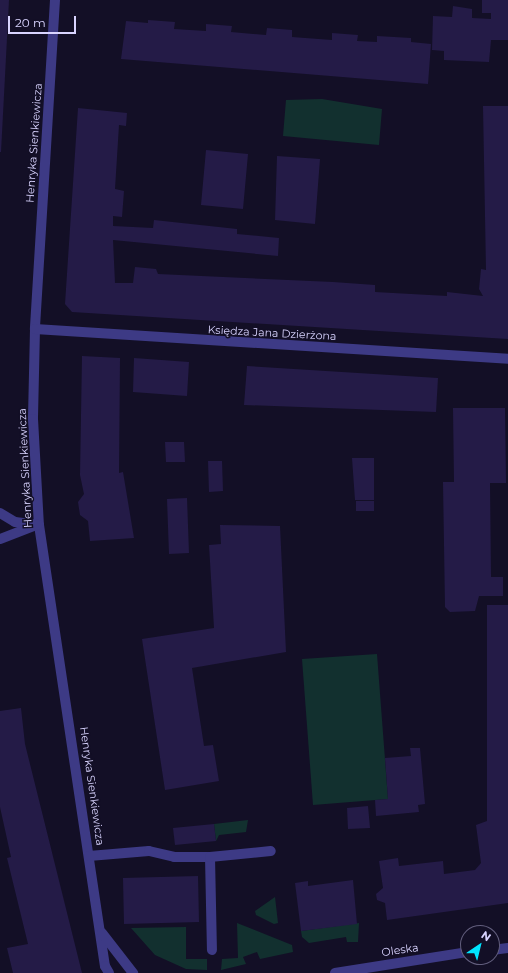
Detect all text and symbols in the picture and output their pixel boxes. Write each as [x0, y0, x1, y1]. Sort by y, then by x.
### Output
scale bar [10, 8, 78, 34]
text: 20 m [15, 15, 46, 30]
street label: Henryka Sienkiewicza [23, 83, 45, 203]
street label: Księdza Jana Dzierżona [207, 323, 337, 343]
street label: Henryka Sienkiewicza [15, 408, 35, 528]
street label: Henryka Sienkiewicza [77, 726, 107, 846]
north arrow [460, 925, 500, 965]
text: N [479, 928, 494, 944]
street label: Oleska [381, 941, 419, 959]

